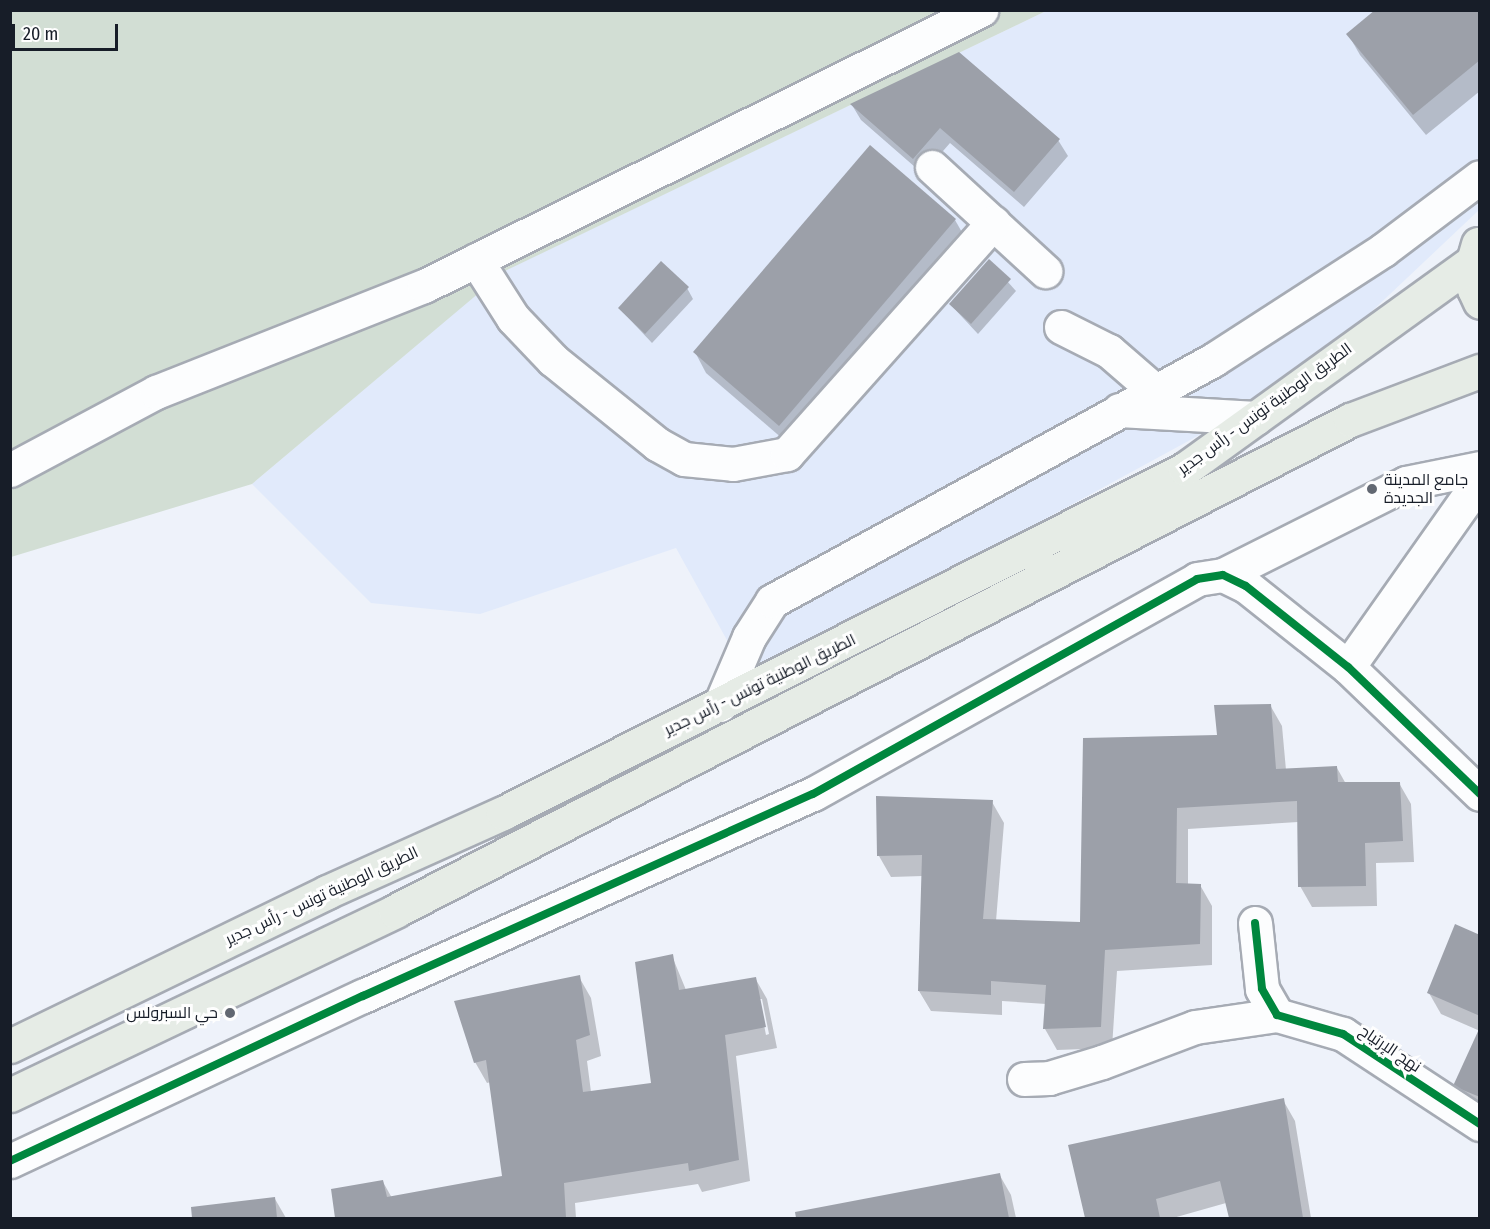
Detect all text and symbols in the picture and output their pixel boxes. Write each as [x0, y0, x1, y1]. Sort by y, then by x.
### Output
scale bar [15, 12, 122, 50]
text: 20 m [23, 23, 58, 45]
street label: الطريق الوطنية تونس - رأس جدير [1174, 339, 1356, 479]
place label: جامع المدينة الجديدة [1384, 470, 1468, 508]
marker: جامع المدينة الجديدة [1365, 482, 1379, 496]
street label: الطريق الوطنية تونس - رأس جدير [661, 630, 859, 740]
street label: الطريق الوطنية تونس - رأس جدير [222, 843, 422, 949]
place label: حي السبرولس [126, 1003, 218, 1023]
marker: حي السبرولس [223, 1006, 237, 1020]
street label: نهج الإرتياح [1355, 1021, 1425, 1077]

